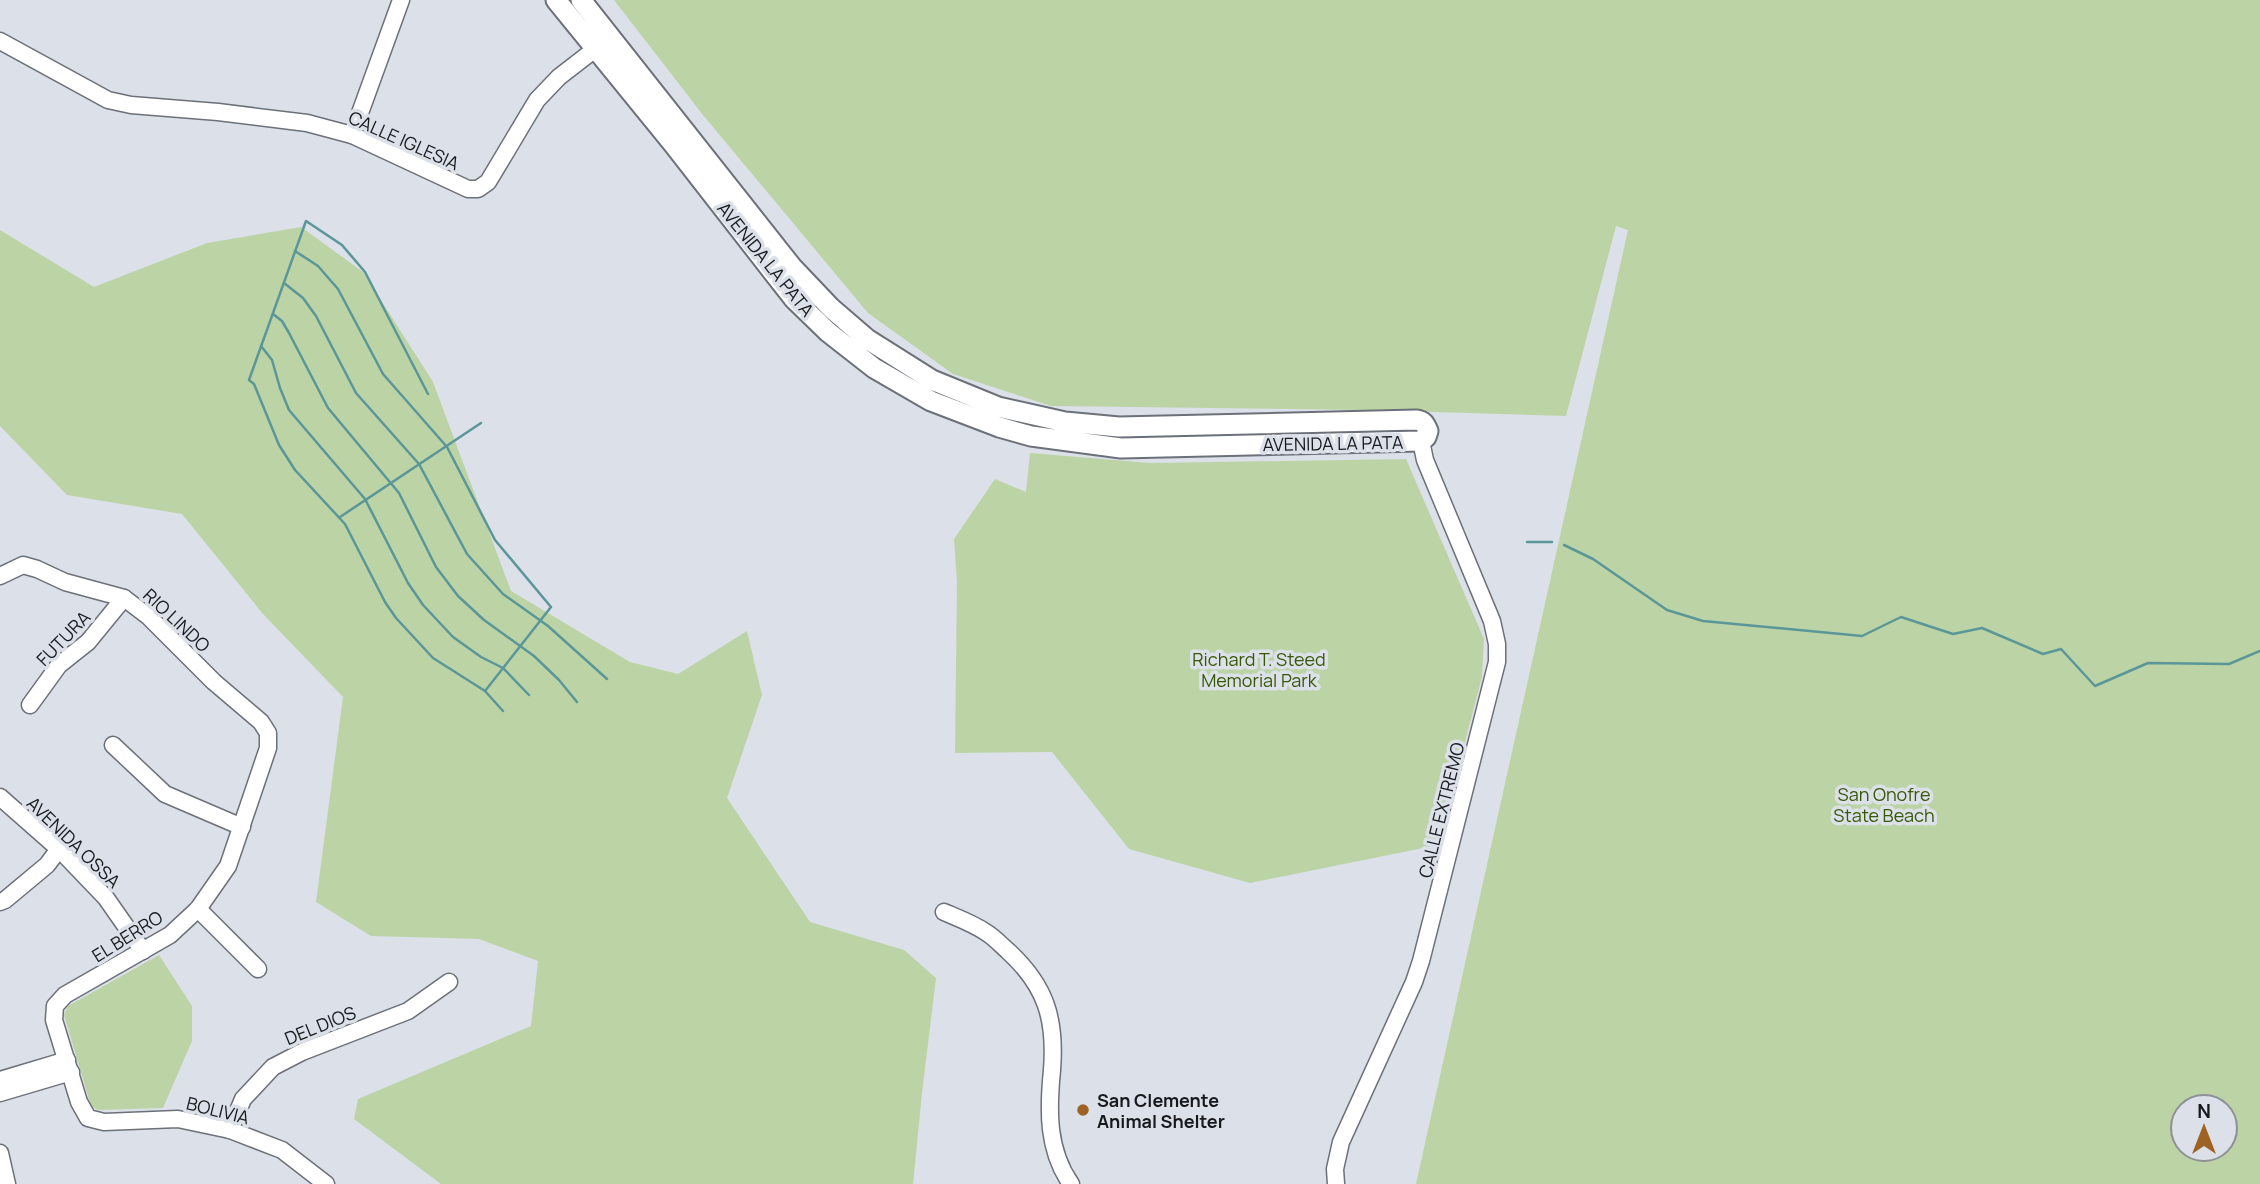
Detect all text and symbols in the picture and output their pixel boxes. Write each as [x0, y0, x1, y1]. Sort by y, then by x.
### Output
street label: CALLE IGLESIA [345, 105, 464, 175]
street label: AVENIDA LA PATA [712, 197, 820, 322]
street label: AVENIDA LA PATA [1262, 430, 1404, 456]
street label: RIO LINDO [138, 583, 216, 657]
street label: FUTURA [31, 605, 96, 671]
park label: Richard T. Steed Memorial Park [1192, 647, 1326, 692]
street label: CALLE EXTREMO [1413, 740, 1469, 880]
park label: San Onofre State Beach [1833, 782, 1935, 827]
street label: AVENIDA OSSA [22, 791, 126, 893]
street label: EL BERRO [87, 905, 167, 967]
street label: DEL DIOS [281, 1000, 359, 1050]
place label: San Clemente Animal Shelter [1097, 1088, 1225, 1133]
street label: BOLIVIA [184, 1091, 252, 1130]
north arrow [2169, 1093, 2239, 1163]
text: N [2197, 1098, 2211, 1124]
marker: San Clemente Animal Shelter [1075, 1102, 1091, 1118]

